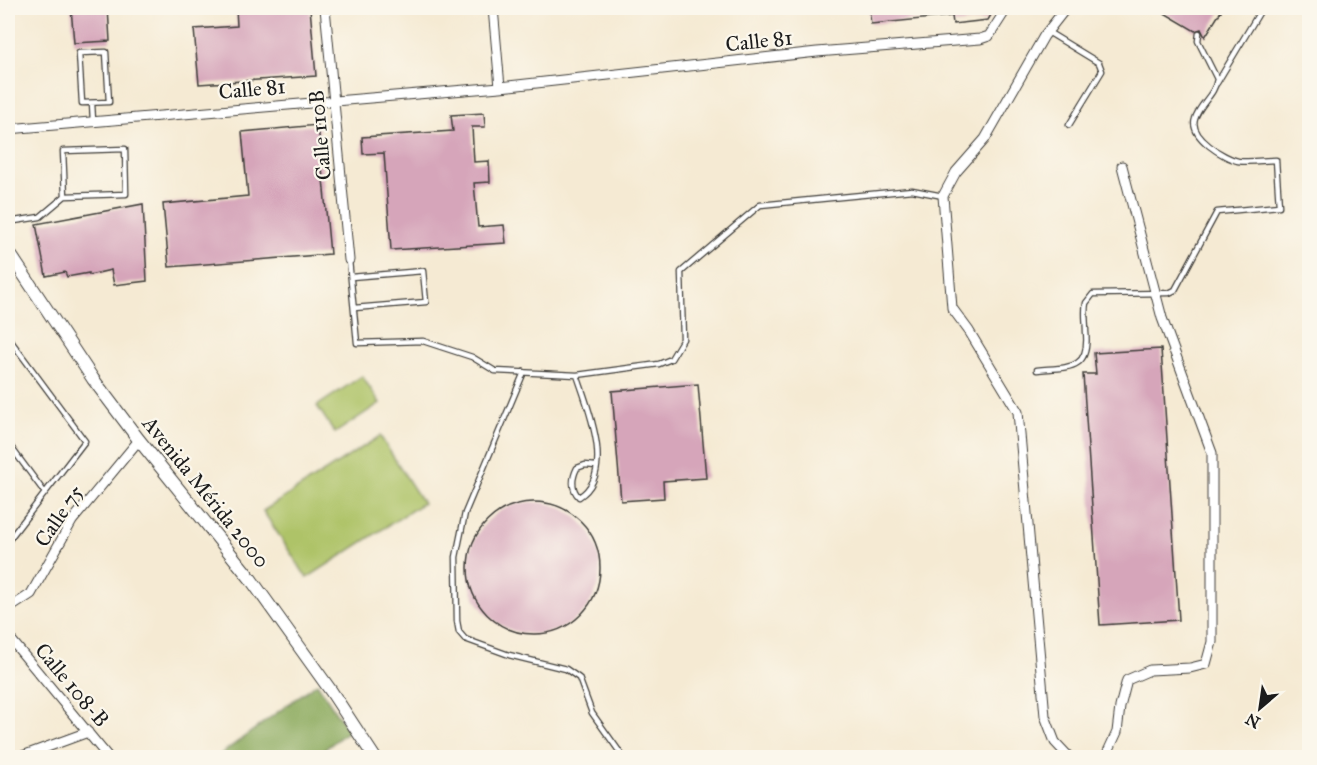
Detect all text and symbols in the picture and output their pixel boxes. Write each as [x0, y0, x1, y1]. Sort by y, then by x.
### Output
street label: Calle 81 [724, 25, 794, 57]
street label: Calle 81 [217, 73, 287, 105]
street label: Calle 110B [303, 89, 337, 181]
street label: Avenida Mérida 2000 [136, 410, 275, 573]
street label: Calle 75 [29, 480, 89, 552]
street label: Calle 108-B [29, 638, 115, 732]
north arrow [1230, 678, 1290, 738]
text: N [1242, 709, 1264, 732]

